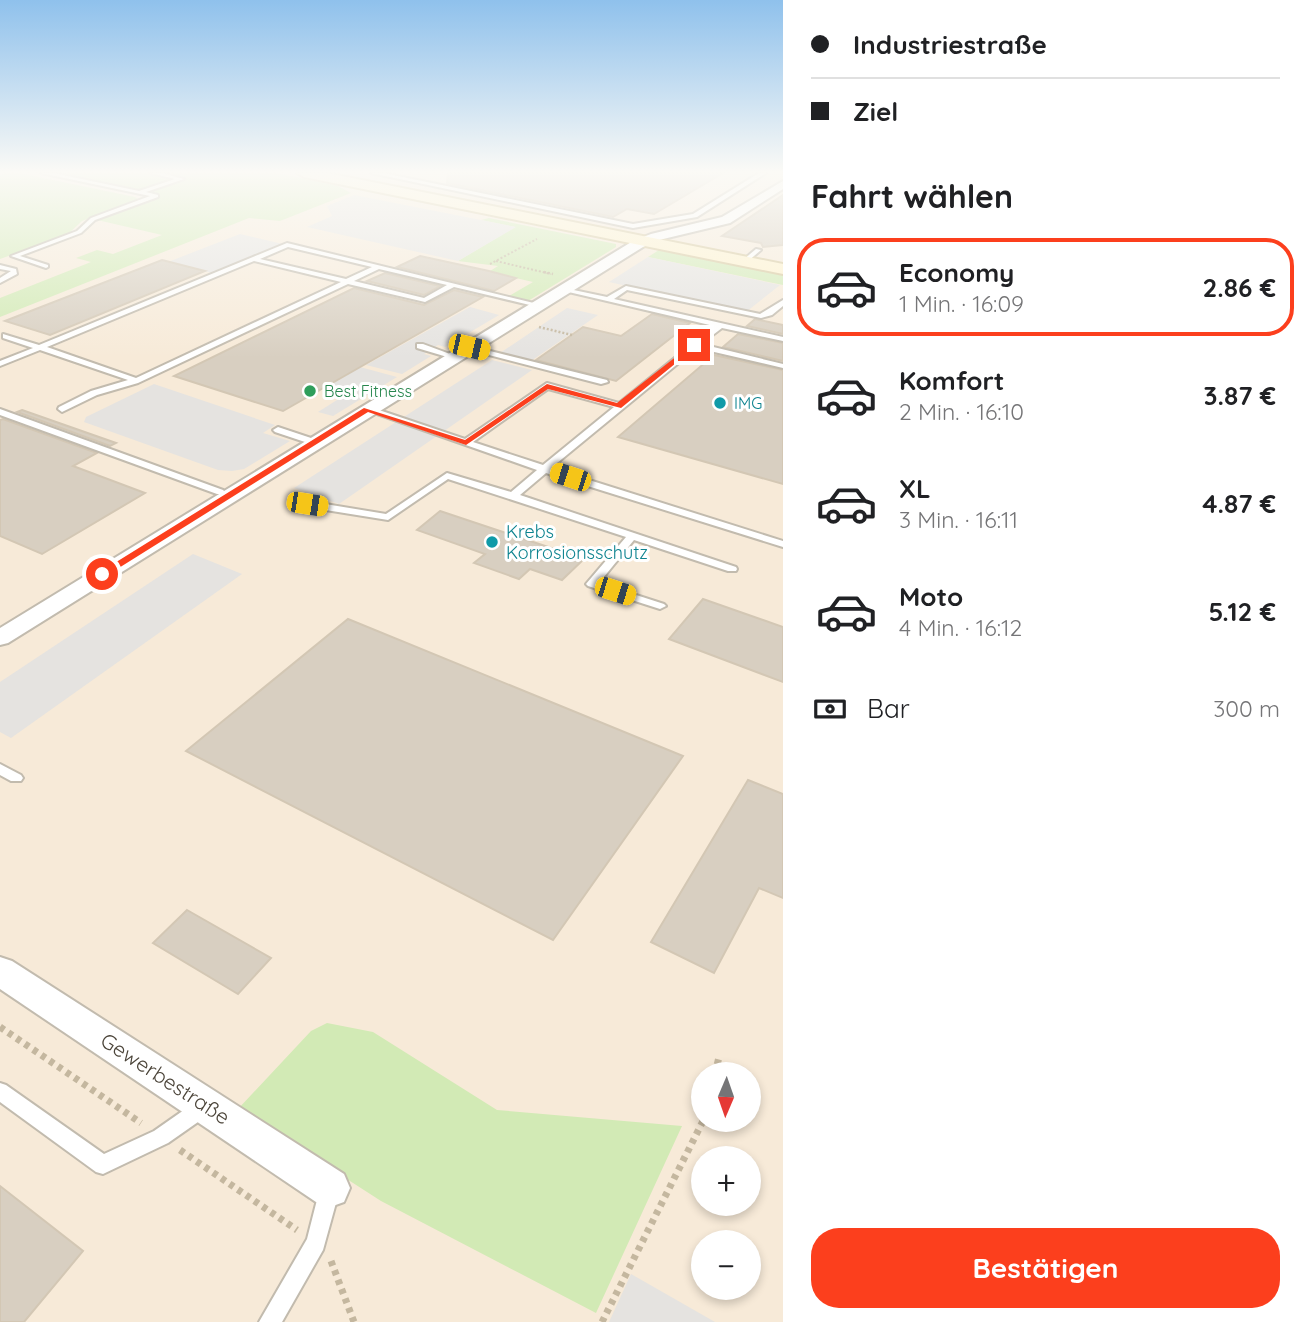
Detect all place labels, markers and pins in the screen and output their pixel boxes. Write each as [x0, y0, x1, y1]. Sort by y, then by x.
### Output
place label: Best Fitness [324, 381, 412, 401]
marker: Best Fitness [302, 383, 318, 399]
place label: IMG [734, 393, 762, 413]
marker: IMG [712, 395, 728, 411]
place label: Krebs Korrosionsschutz [506, 520, 648, 564]
marker: Krebs Korrosionsschutz [484, 534, 500, 550]

